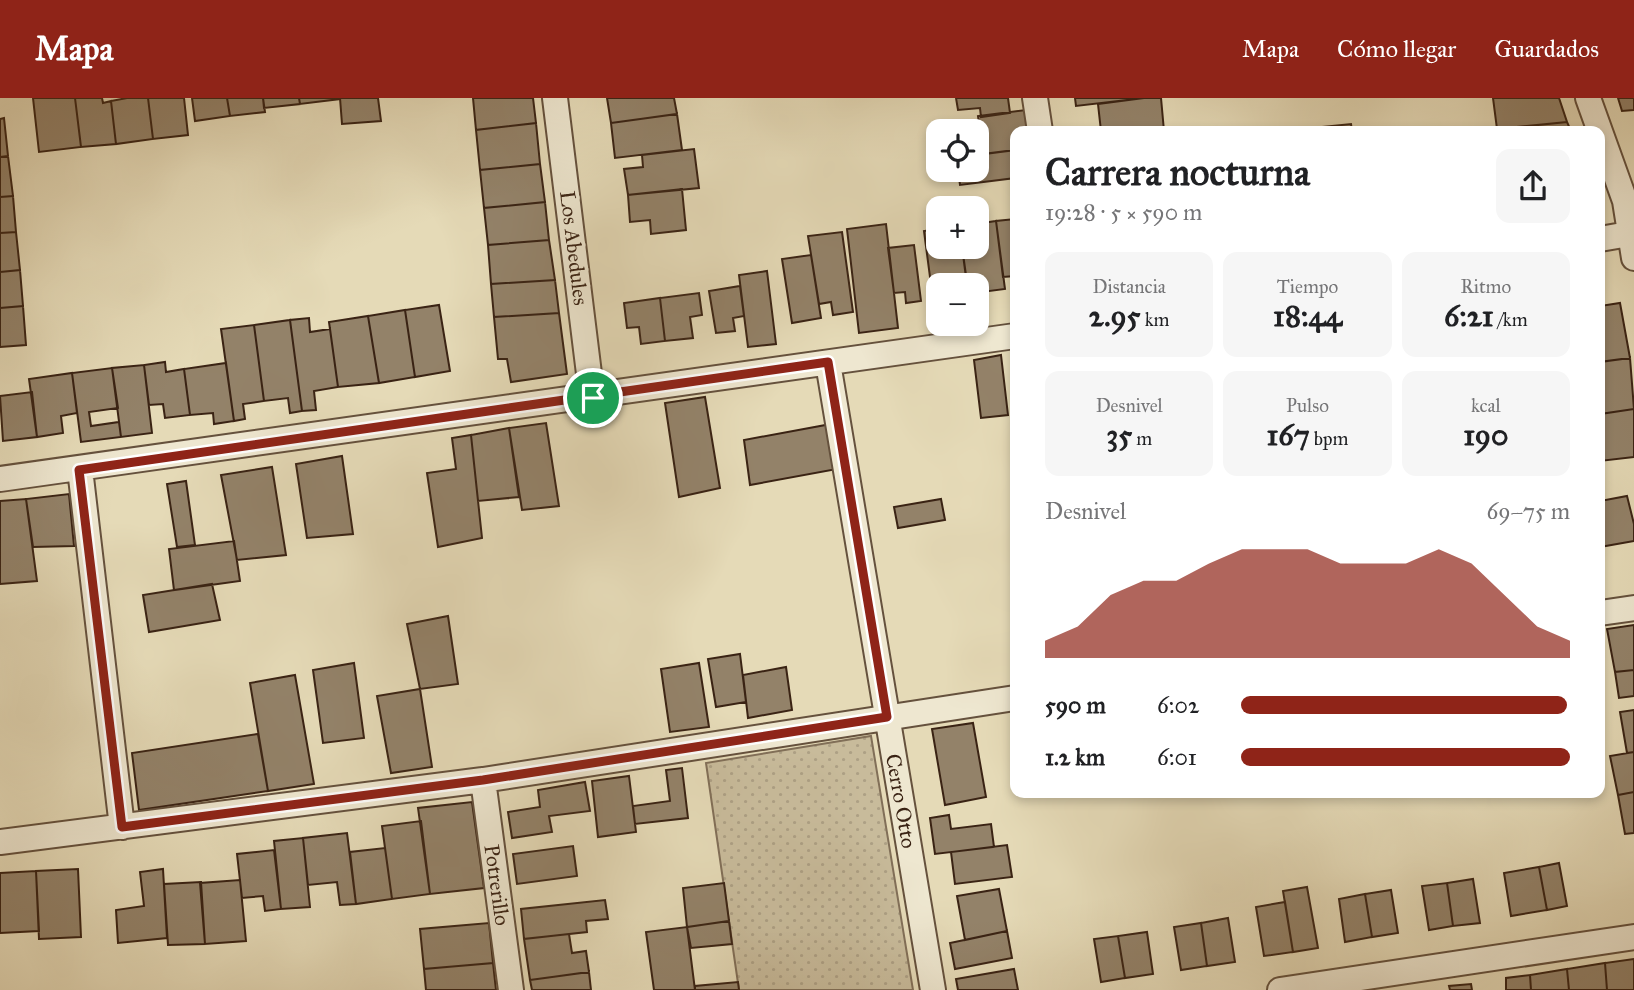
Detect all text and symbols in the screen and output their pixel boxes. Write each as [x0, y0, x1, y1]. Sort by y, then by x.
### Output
text: Mapa [35, 29, 113, 69]
text: Mapa [1242, 34, 1299, 64]
text: Cómo llegar [1337, 34, 1456, 64]
text: Guardados [1494, 34, 1599, 64]
map controls [926, 119, 989, 336]
button: locate [926, 119, 989, 182]
text: Carrera nocturna [1045, 149, 1310, 195]
button: share [1496, 149, 1570, 223]
street label: Los Abedules [554, 189, 594, 307]
button: + [926, 196, 989, 259]
text: 19:28 · 5 × 590 m [1045, 198, 1202, 226]
button: − [926, 273, 989, 336]
text: Distancia [1092, 275, 1166, 298]
text: Tiempo [1277, 275, 1338, 298]
text: Ritmo [1460, 275, 1511, 298]
text: 2.95 [1089, 298, 1141, 334]
text: 18:44 [1273, 298, 1342, 334]
text: 6:21 [1444, 298, 1494, 334]
text: km [1141, 308, 1169, 331]
text: /km [1494, 308, 1528, 331]
pin [563, 368, 623, 428]
icon: arrive [574, 379, 612, 417]
text: Desnivel [1096, 394, 1163, 417]
text: Pulso [1286, 394, 1329, 417]
text: kcal [1471, 394, 1501, 417]
text: 35 [1106, 417, 1132, 453]
text: 167 [1267, 417, 1310, 453]
text: 190 [1463, 417, 1508, 453]
text: m [1132, 427, 1152, 450]
text: bpm [1310, 427, 1348, 450]
text: Desnivel [1045, 497, 1126, 525]
text: 69–75 m [1487, 497, 1570, 525]
text: 590 m [1045, 691, 1106, 719]
text: 6:02 [1157, 691, 1199, 719]
text: 1.2 km [1045, 743, 1105, 771]
text: 6:01 [1157, 743, 1197, 771]
street label: Cerro Otto [880, 752, 922, 851]
street label: Potrerillo [478, 843, 516, 928]

